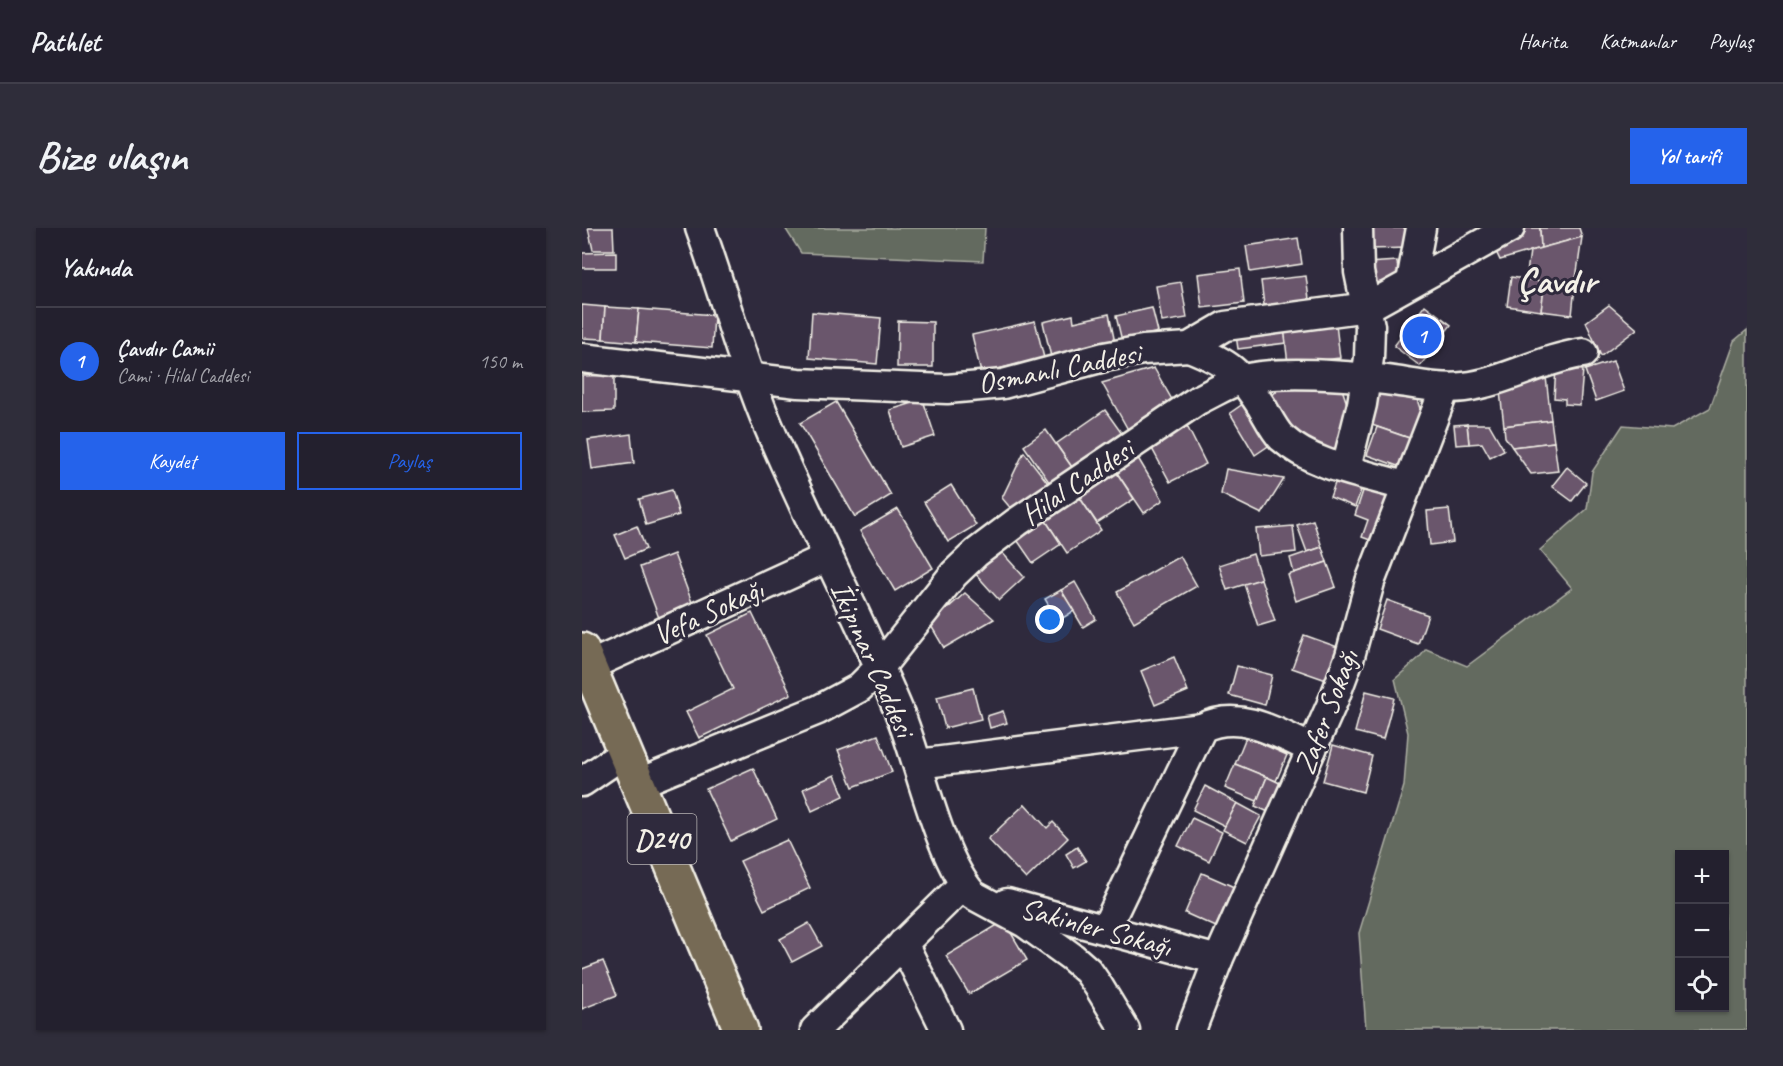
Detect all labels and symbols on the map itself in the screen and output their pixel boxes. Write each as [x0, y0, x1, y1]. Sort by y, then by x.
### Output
district label: Çavdır [1518, 258, 1600, 304]
pin: 1 [1402, 314, 1442, 358]
street label: Osmanlı Caddesi [975, 333, 1147, 402]
street label: Hilal Caddesi [1013, 429, 1144, 534]
street label: Vefa Sokağı [647, 569, 770, 654]
street label: İkipınar Caddesi [822, 576, 925, 746]
your location [1035, 605, 1064, 634]
street label: Zafer Sokağı [1285, 643, 1368, 780]
road number: D240 [628, 814, 697, 864]
street label: Sakinler Sokağı [1016, 889, 1177, 966]

